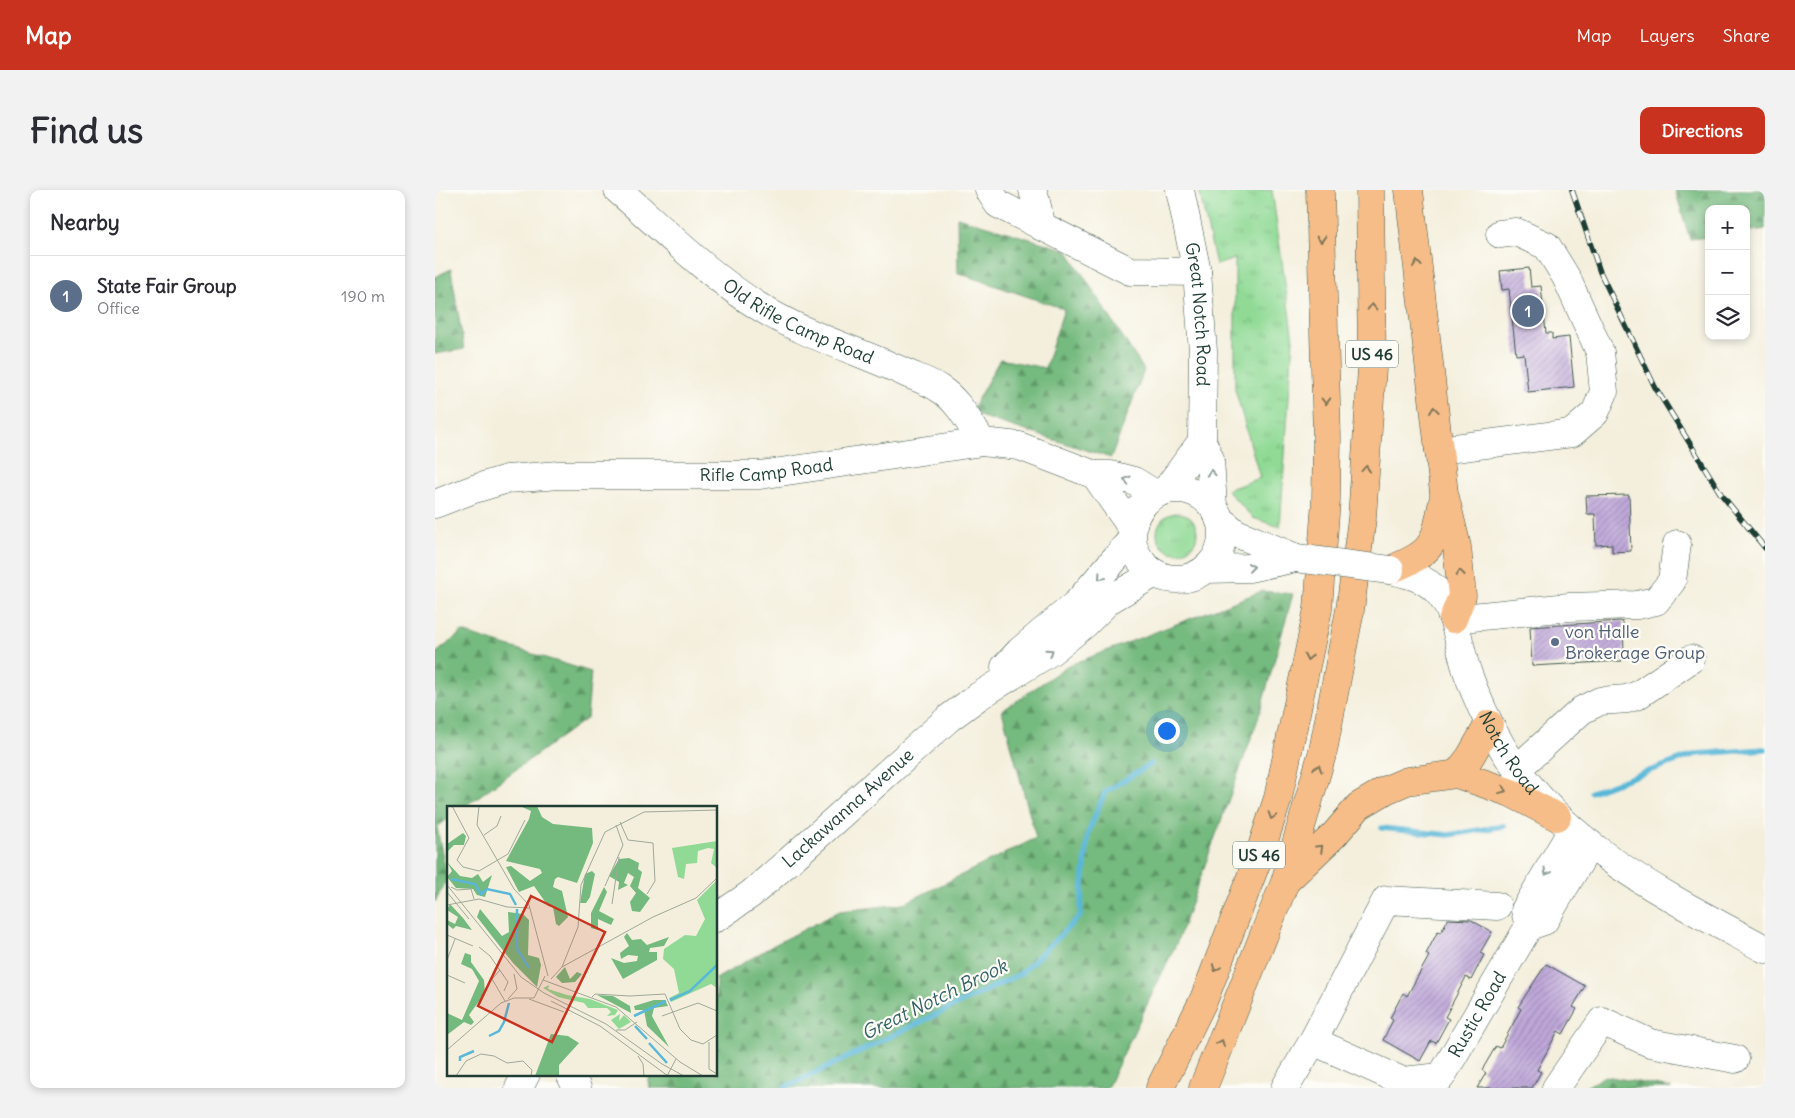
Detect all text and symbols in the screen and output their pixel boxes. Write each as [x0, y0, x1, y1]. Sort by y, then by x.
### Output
text: Map [25, 20, 72, 50]
text: Map [1576, 24, 1611, 47]
text: Layers [1639, 24, 1695, 47]
text: Share [1723, 24, 1770, 47]
button: Directions [1640, 107, 1765, 154]
text: Find us [30, 108, 143, 152]
map controls [1705, 205, 1750, 340]
button: + [1705, 205, 1750, 250]
text: Nearby [50, 209, 120, 236]
one-way arrow [1316, 235, 1327, 243]
street label: Great Notch Road [1180, 240, 1215, 387]
button: − [1705, 250, 1750, 295]
one-way arrow [1412, 259, 1423, 267]
street label: Old Rifle Camp Road [718, 273, 878, 369]
text: State Fair Group [97, 274, 237, 298]
text: 1 [63, 286, 69, 306]
text: 190 m [341, 286, 385, 306]
pin: 1 [1512, 292, 1544, 330]
button: layers [1705, 295, 1750, 340]
text: Office [97, 298, 140, 318]
one-way arrow [1366, 303, 1377, 311]
road number: US 46 [1346, 340, 1398, 368]
one-way arrow [1321, 398, 1331, 405]
one-way arrow [1429, 406, 1440, 414]
street label: Rifle Camp Road [700, 452, 835, 486]
one-way arrow [1361, 465, 1372, 473]
one-way arrow [1205, 469, 1216, 477]
one-way arrow [1123, 475, 1131, 485]
one-way arrow [1247, 562, 1256, 572]
one-way arrow [1455, 568, 1466, 576]
one-way arrow [1098, 571, 1107, 580]
place label: von Halle Brokerage Group [1565, 620, 1705, 664]
marker: von Halle Brokerage Group [1549, 636, 1561, 648]
one-way arrow [1044, 649, 1054, 658]
one-way arrow [1303, 653, 1314, 662]
street label: Notch Road [1474, 708, 1544, 800]
your location [1154, 718, 1180, 744]
street label: Lackawanna Avenue [777, 743, 918, 873]
one-way arrow [1312, 765, 1322, 773]
one-way arrow [1498, 783, 1507, 794]
inset map [447, 806, 717, 1076]
one-way arrow [1268, 811, 1278, 819]
road number: US 46 [1233, 842, 1285, 868]
one-way arrow [1314, 845, 1323, 854]
one-way arrow [1543, 866, 1553, 875]
water label: Great Notch Brook [857, 953, 1012, 1045]
one-way arrow [1212, 963, 1222, 972]
street label: Rustic Road [1443, 967, 1511, 1062]
one-way arrow [1215, 1039, 1226, 1048]

